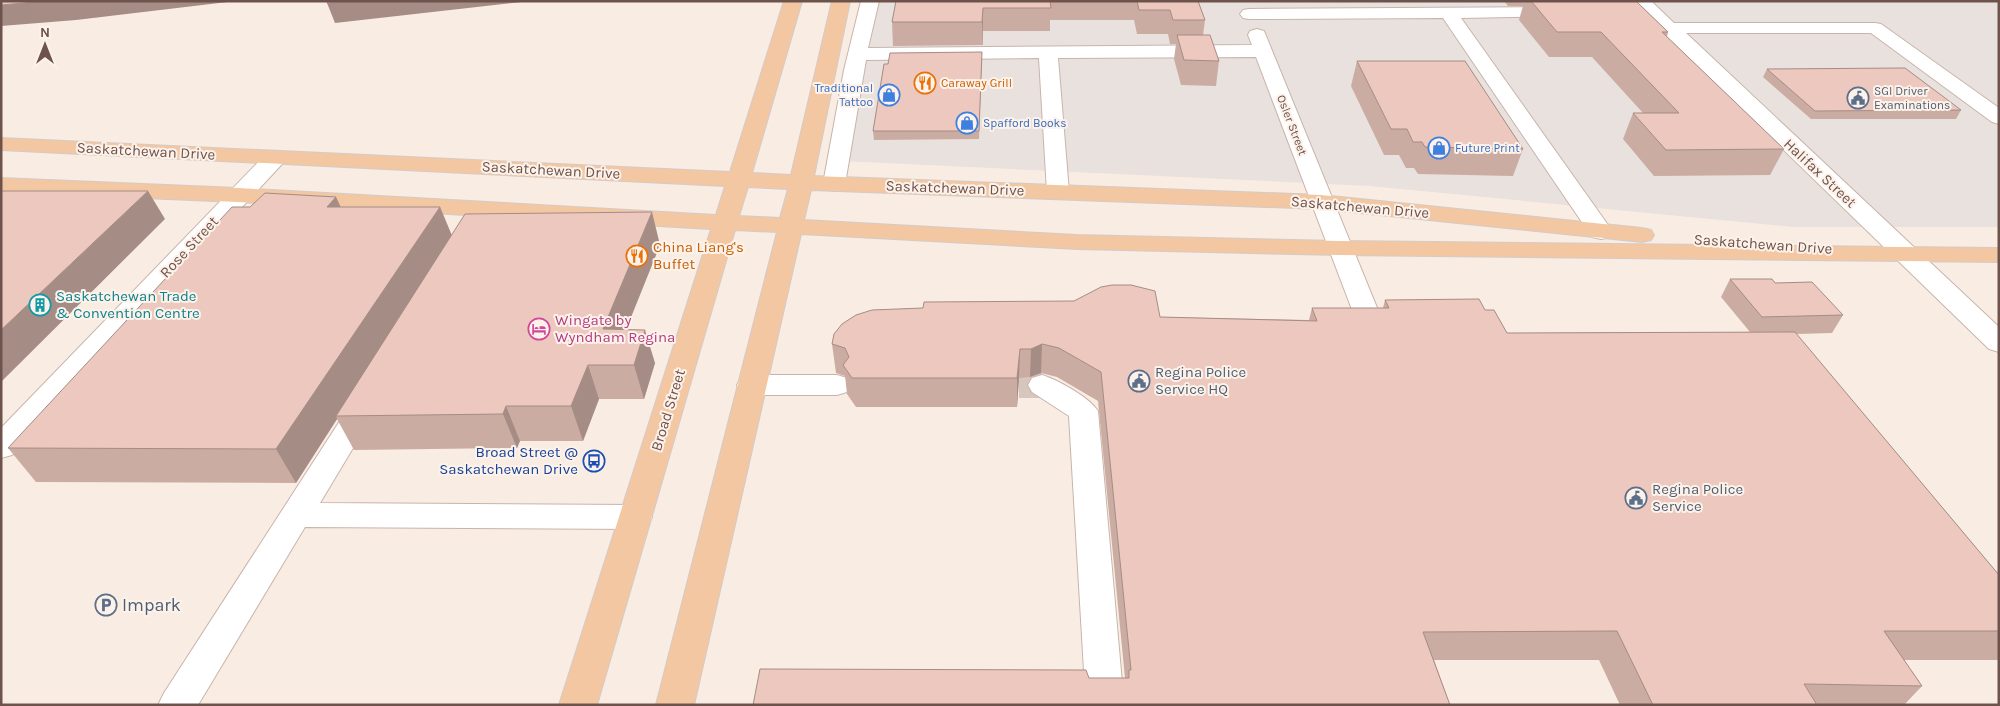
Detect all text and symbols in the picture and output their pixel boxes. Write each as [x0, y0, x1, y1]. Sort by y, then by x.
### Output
north arrow [20, 20, 70, 70]
text: N [40, 24, 50, 41]
restaurant icon: Caraway Grill [913, 71, 937, 95]
place label: Caraway Grill [941, 76, 1012, 90]
place label: Traditional Tattoo [814, 81, 873, 109]
shop icon: Traditional Tattoo [877, 83, 901, 107]
place label: SGI Driver Examinations [1874, 84, 1950, 112]
public building icon: SGI Driver Examinations [1846, 86, 1870, 110]
street label: Osler Street [1274, 93, 1310, 158]
shop icon: Spafford Books [955, 111, 979, 135]
place label: Spafford Books [983, 116, 1067, 130]
street label: Halifax Street [1780, 135, 1860, 211]
shop icon: Future Print [1427, 136, 1451, 160]
street label: Saskatchewan Drive [76, 138, 216, 164]
place label: Future Print [1455, 141, 1520, 155]
street label: Saskatchewan Drive [481, 157, 621, 183]
street label: Saskatchewan Drive [885, 177, 1025, 199]
street label: Saskatchewan Drive [1290, 192, 1430, 222]
street label: Rose Street [156, 212, 222, 282]
street label: Saskatchewan Drive [1693, 230, 1833, 258]
place label: China Liang's Buffet [653, 238, 744, 273]
restaurant icon: China Liang's Buffet [625, 244, 649, 268]
place label: Saskatchewan Trade & Convention Centre [56, 287, 200, 322]
building icon: Saskatchewan Trade & Convention Centre [28, 293, 52, 317]
place label: Wingate by Wyndham Regina [555, 311, 675, 346]
hotel icon: Wingate by Wyndham Regina [527, 317, 551, 341]
place label: Regina Police Service HQ [1155, 363, 1246, 398]
street label: Broad Street [647, 366, 689, 453]
public building icon: Regina Police Service HQ [1127, 369, 1151, 393]
place label: Broad Street @ Saskatchewan Drive [439, 443, 578, 478]
bus stop icon: Broad Street @ Saskatchewan Drive [582, 449, 606, 473]
place label: Regina Police Service [1652, 480, 1743, 515]
public building icon: Regina Police Service [1624, 486, 1648, 510]
parking icon: Impark [94, 593, 118, 617]
place label: Impark [122, 594, 181, 616]

